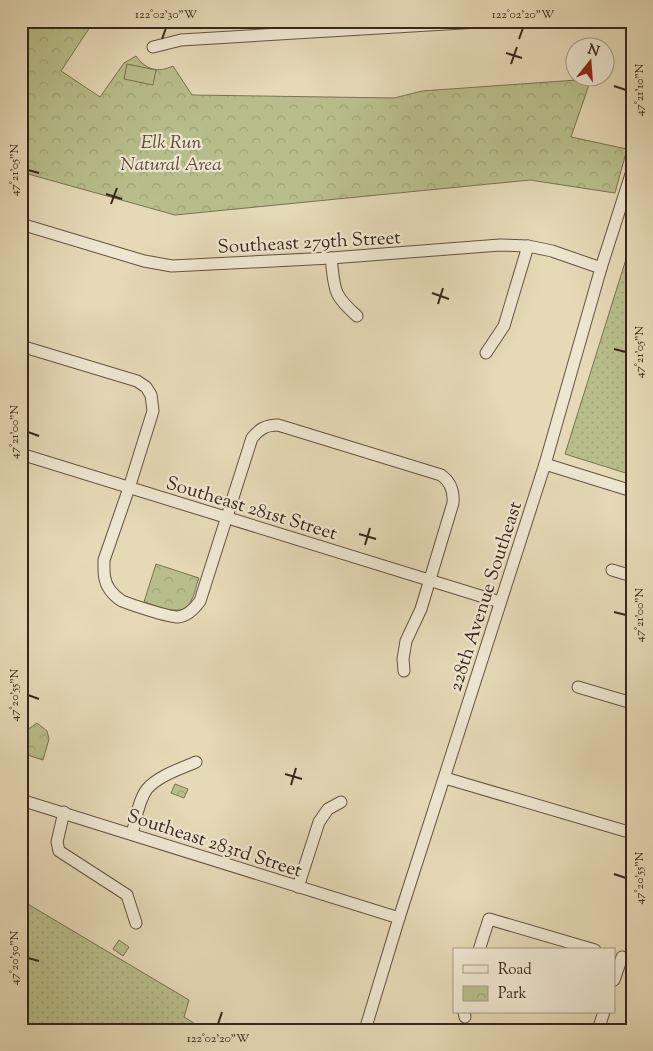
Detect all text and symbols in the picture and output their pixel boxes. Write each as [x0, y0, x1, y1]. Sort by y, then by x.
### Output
text: 122°02'30"W [135, 6, 198, 24]
text: 122°02'20"W [492, 6, 555, 24]
north arrow [566, 38, 616, 88]
text: N [585, 40, 601, 63]
text: 47°21'10"N [631, 63, 649, 116]
park label: Elk Run Natural Area [120, 130, 222, 179]
text: 47°21'05"N [6, 143, 24, 196]
street label: Southeast 279th Street [217, 225, 402, 262]
text: 47°21'05"N [631, 325, 649, 378]
text: 47°21'00"N [6, 404, 24, 459]
street label: Southeast 281st Street [162, 471, 341, 548]
street label: 228th Avenue Southeast [443, 498, 530, 695]
text: 47°21'00"N [631, 587, 649, 642]
text: 47°20'55"N [6, 668, 24, 721]
street label: Southeast 283rd Street [123, 803, 306, 886]
text: 47°20'55"N [631, 851, 649, 904]
text: 47°20'50"N [6, 930, 24, 985]
legend [453, 948, 616, 1014]
text: Road [498, 960, 532, 981]
text: Park [498, 984, 527, 1005]
text: 122°02'20"W [187, 1030, 250, 1048]

